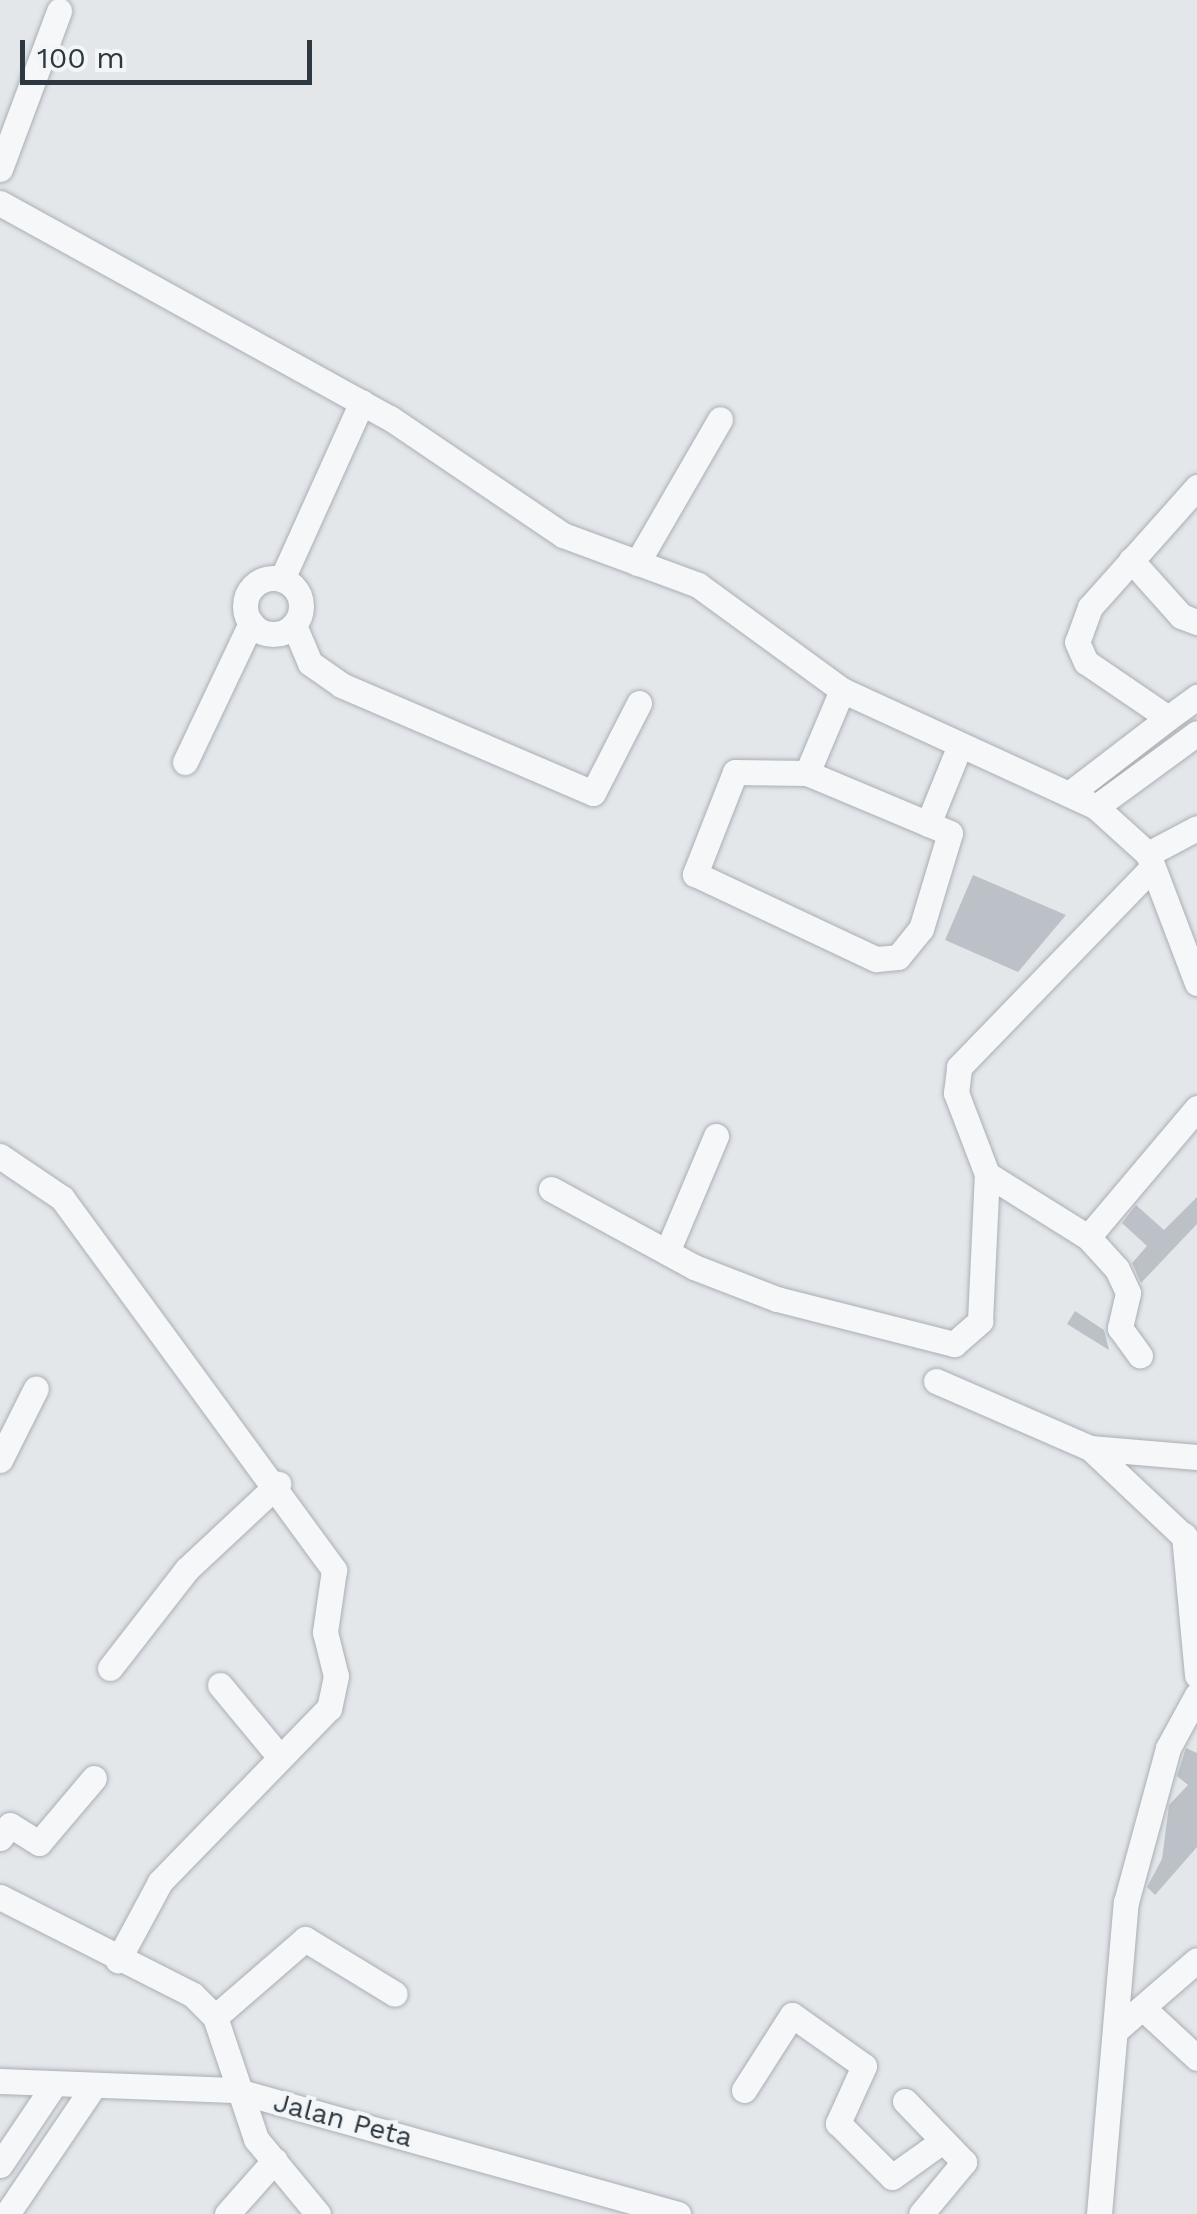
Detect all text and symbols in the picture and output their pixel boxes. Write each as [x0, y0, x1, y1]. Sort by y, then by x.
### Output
scale bar [25, 20, 318, 82]
text: 100 m [37, 40, 125, 75]
street label: Jalan Peta [270, 2085, 416, 2155]

